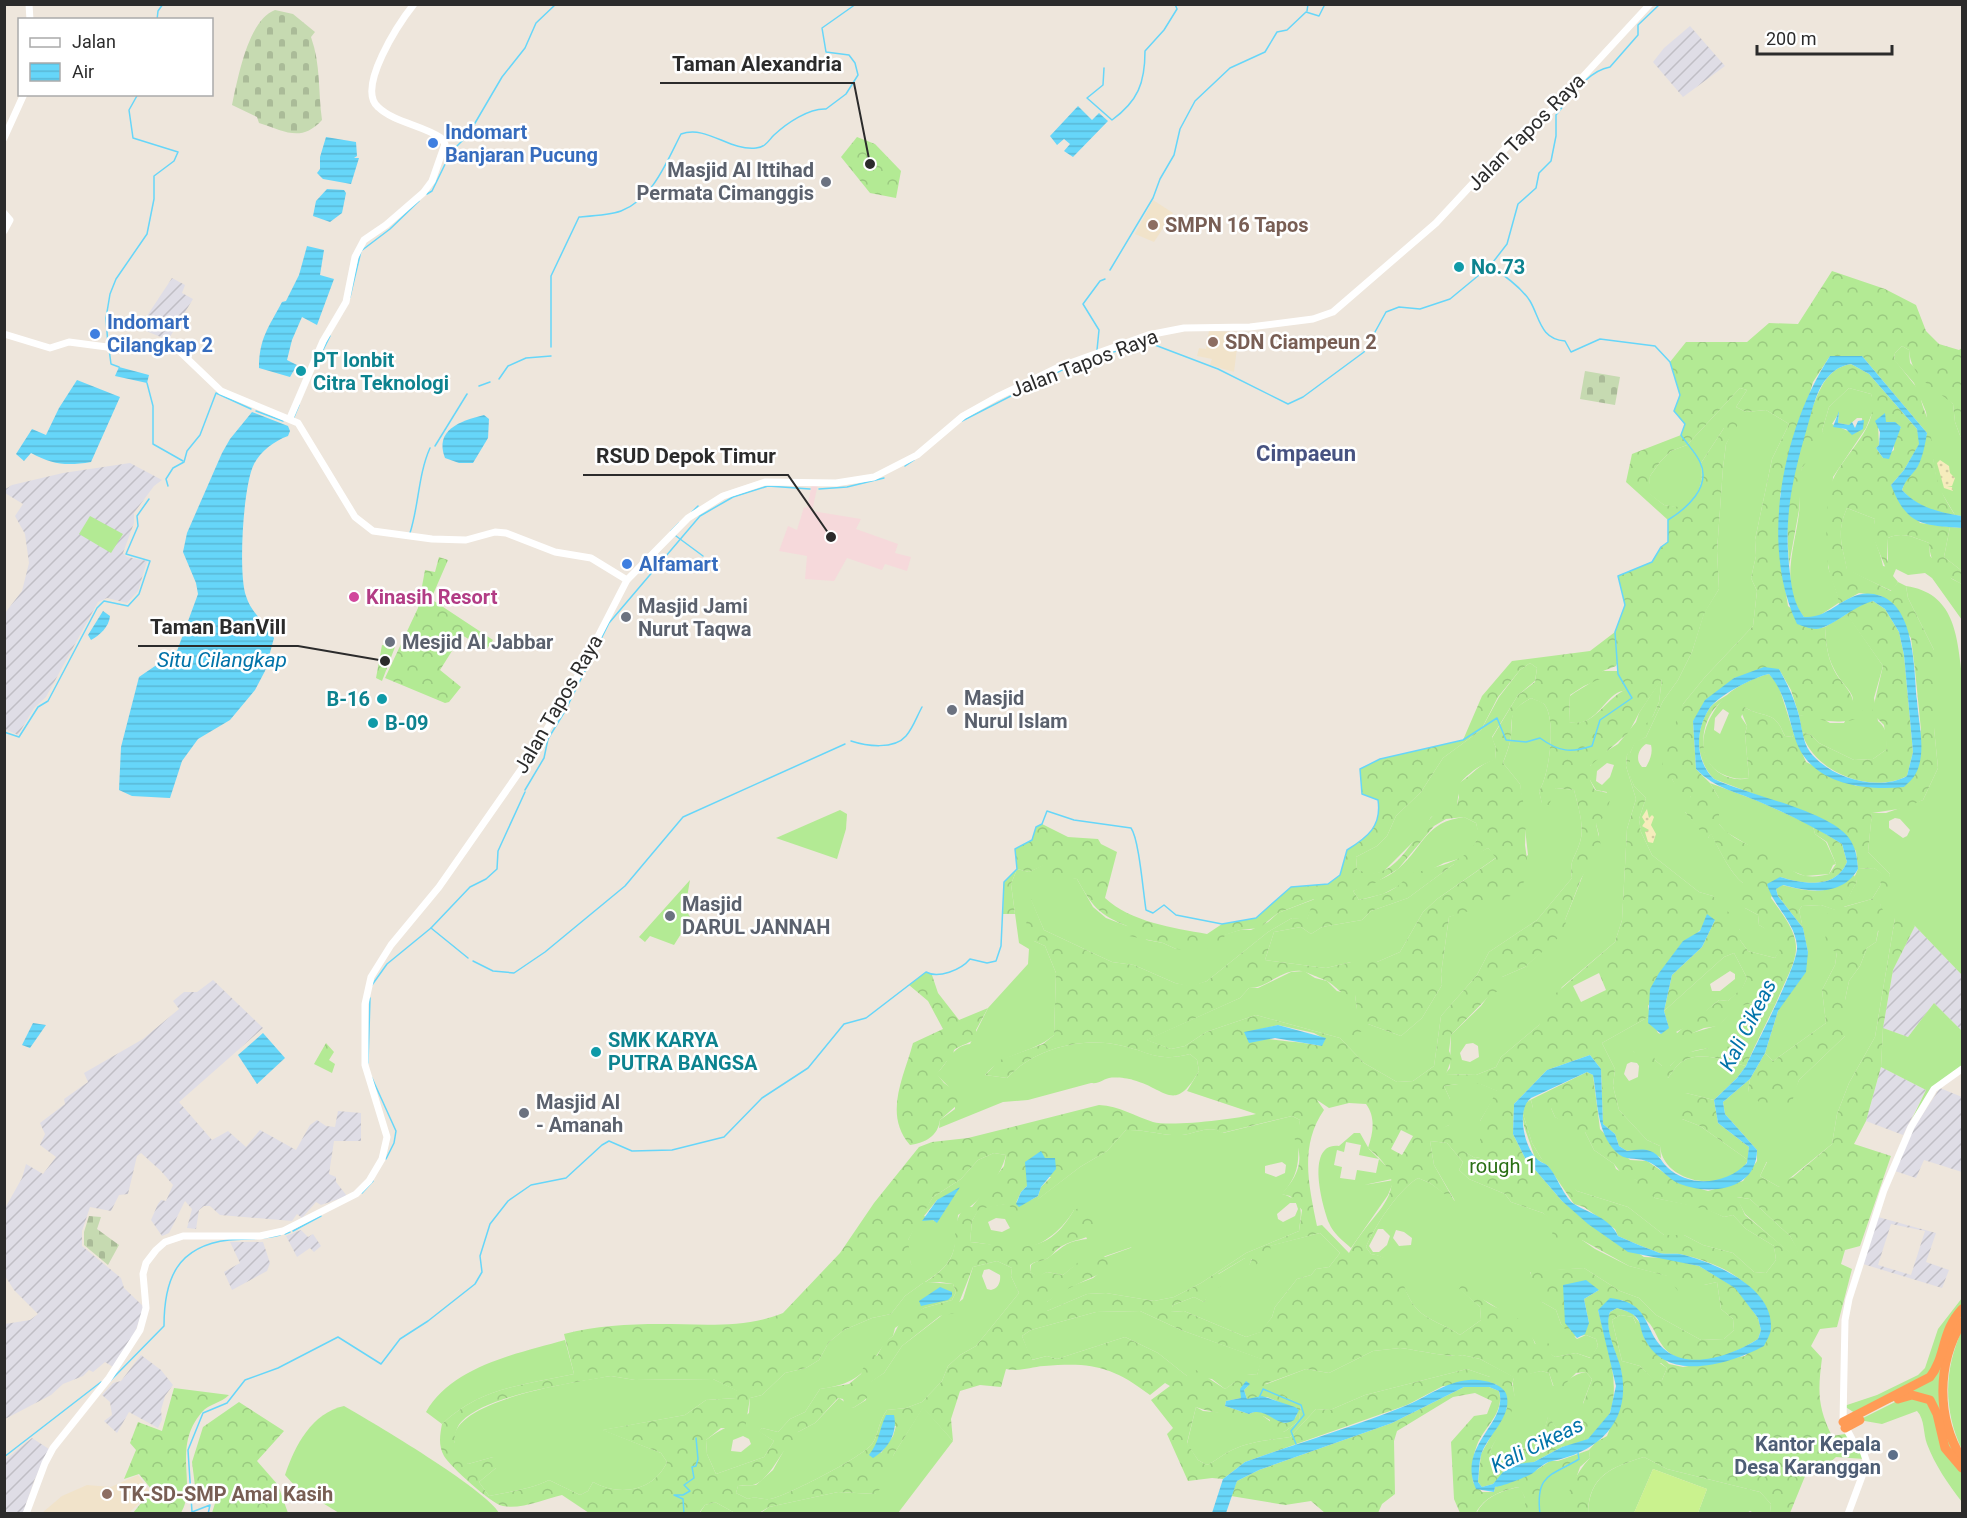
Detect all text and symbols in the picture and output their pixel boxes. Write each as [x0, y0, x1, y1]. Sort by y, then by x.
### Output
legend [18, 18, 213, 96]
scale bar [1757, 18, 1892, 56]
text: 200 m [1766, 28, 1817, 49]
text: Jalan [72, 31, 116, 52]
callout: Taman Alexandria [660, 44, 854, 83]
text: Taman Alexandria [672, 52, 842, 76]
text: Air [72, 61, 94, 82]
street label: Jalan Tapos Raya [1462, 68, 1590, 196]
place label: Indomart Banjaran Pucung [445, 120, 598, 167]
marker: Indomart Banjaran Pucung [426, 136, 440, 150]
place label: Masjid Al Ittihad Permata Cimanggis [637, 158, 814, 205]
marker: Masjid Al Ittihad Permata Cimanggis [819, 175, 833, 189]
place label: SMPN 16 Tapos [1165, 213, 1309, 237]
marker: SMPN 16 Tapos [1146, 218, 1160, 232]
place label: No.73 [1471, 255, 1525, 279]
marker: No.73 [1452, 260, 1466, 274]
place label: Indomart Cilangkap 2 [107, 310, 213, 357]
street label: Jalan Tapos Raya [1007, 324, 1161, 402]
marker: Indomart Cilangkap 2 [88, 327, 102, 341]
place label: SDN Ciampeun 2 [1225, 330, 1377, 354]
marker: SDN Ciampeun 2 [1206, 335, 1220, 349]
place label: PT Ionbit Citra Teknologi [313, 348, 449, 395]
marker: PT Ionbit Citra Teknologi [294, 364, 308, 378]
callout: RSUD Depok Timur [583, 436, 788, 475]
district label: Cimpaeun [1256, 441, 1356, 466]
text: RSUD Depok Timur [596, 444, 776, 468]
place label: Alfamart [639, 552, 718, 576]
marker: Alfamart [620, 557, 634, 571]
place label: Kinasih Resort [366, 585, 498, 609]
marker: Kinasih Resort [347, 590, 361, 604]
place label: Masjid Jami Nurut Taqwa [638, 594, 752, 641]
callout: Taman BanVill [138, 607, 298, 646]
marker: Masjid Jami Nurut Taqwa [619, 610, 633, 624]
text: Taman BanVill [150, 615, 286, 639]
place label: Mesjid Al Jabbar [402, 630, 554, 654]
street label: Jalan Tapos Raya [509, 630, 607, 778]
marker: Mesjid Al Jabbar [383, 635, 397, 649]
water label: Situ Cilangkap [157, 648, 287, 672]
place label: Masjid Nurul Islam [964, 686, 1068, 733]
place label: B-16 [326, 687, 370, 711]
marker: B-16 [375, 692, 389, 706]
marker: Masjid Nurul Islam [945, 703, 959, 717]
place label: B-09 [385, 711, 429, 735]
marker: B-09 [366, 716, 380, 730]
place label: Masjid DARUL JANNAH [682, 892, 830, 939]
marker: Masjid DARUL JANNAH [663, 909, 677, 923]
water label: Kali Cikeas [1715, 975, 1781, 1075]
place label: SMK KARYA PUTRA BANGSA [608, 1028, 758, 1075]
marker: SMK KARYA PUTRA BANGSA [589, 1045, 603, 1059]
place label: Masjid Al - Amanah [536, 1090, 623, 1137]
marker: Masjid Al - Amanah [517, 1106, 531, 1120]
park label: rough 1 [1469, 1154, 1537, 1178]
water label: Kali Cikeas [1487, 1412, 1587, 1478]
place label: Kantor Kepala Desa Karanggan [1734, 1432, 1881, 1479]
marker: Kantor Kepala Desa Karanggan [1886, 1448, 1900, 1462]
place label: TK-SD-SMP Amal Kasih [119, 1482, 333, 1506]
marker: TK-SD-SMP Amal Kasih [100, 1487, 114, 1501]

